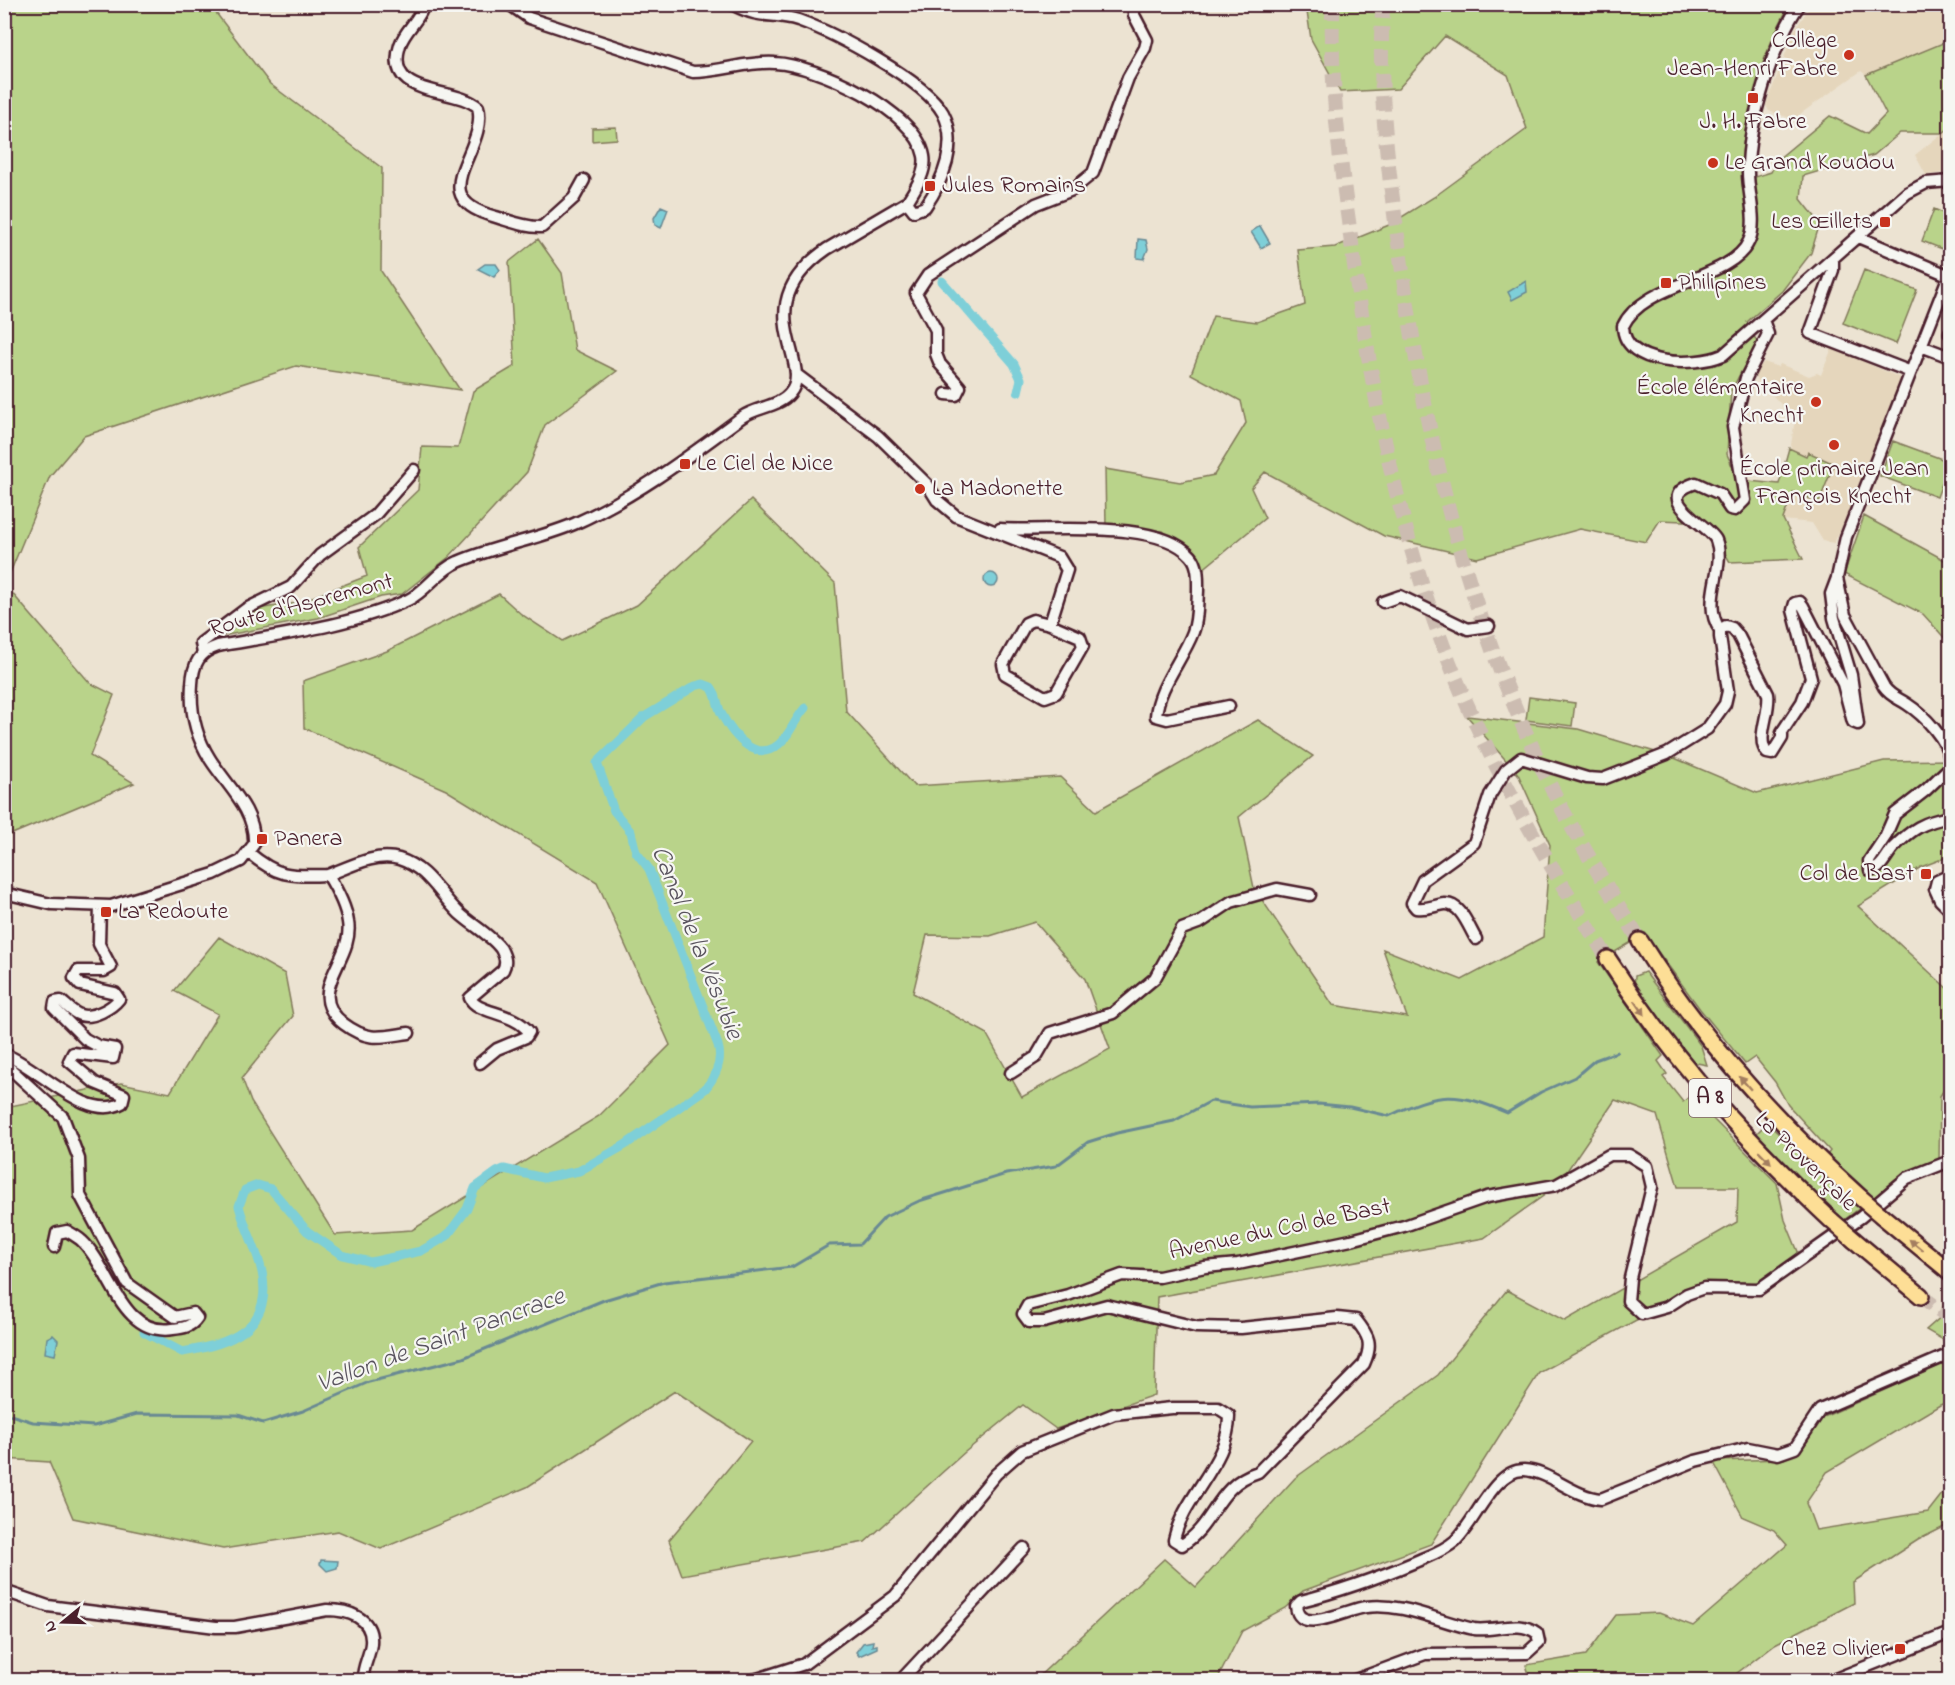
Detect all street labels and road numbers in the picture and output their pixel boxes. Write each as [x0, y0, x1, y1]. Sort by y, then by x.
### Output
street label: Route d'Aspremont [205, 565, 397, 647]
road number: A 8 [1689, 1079, 1731, 1117]
street label: La Provençale [1746, 1104, 1865, 1220]
street label: Avenue du Col de Bast [1166, 1189, 1394, 1271]

